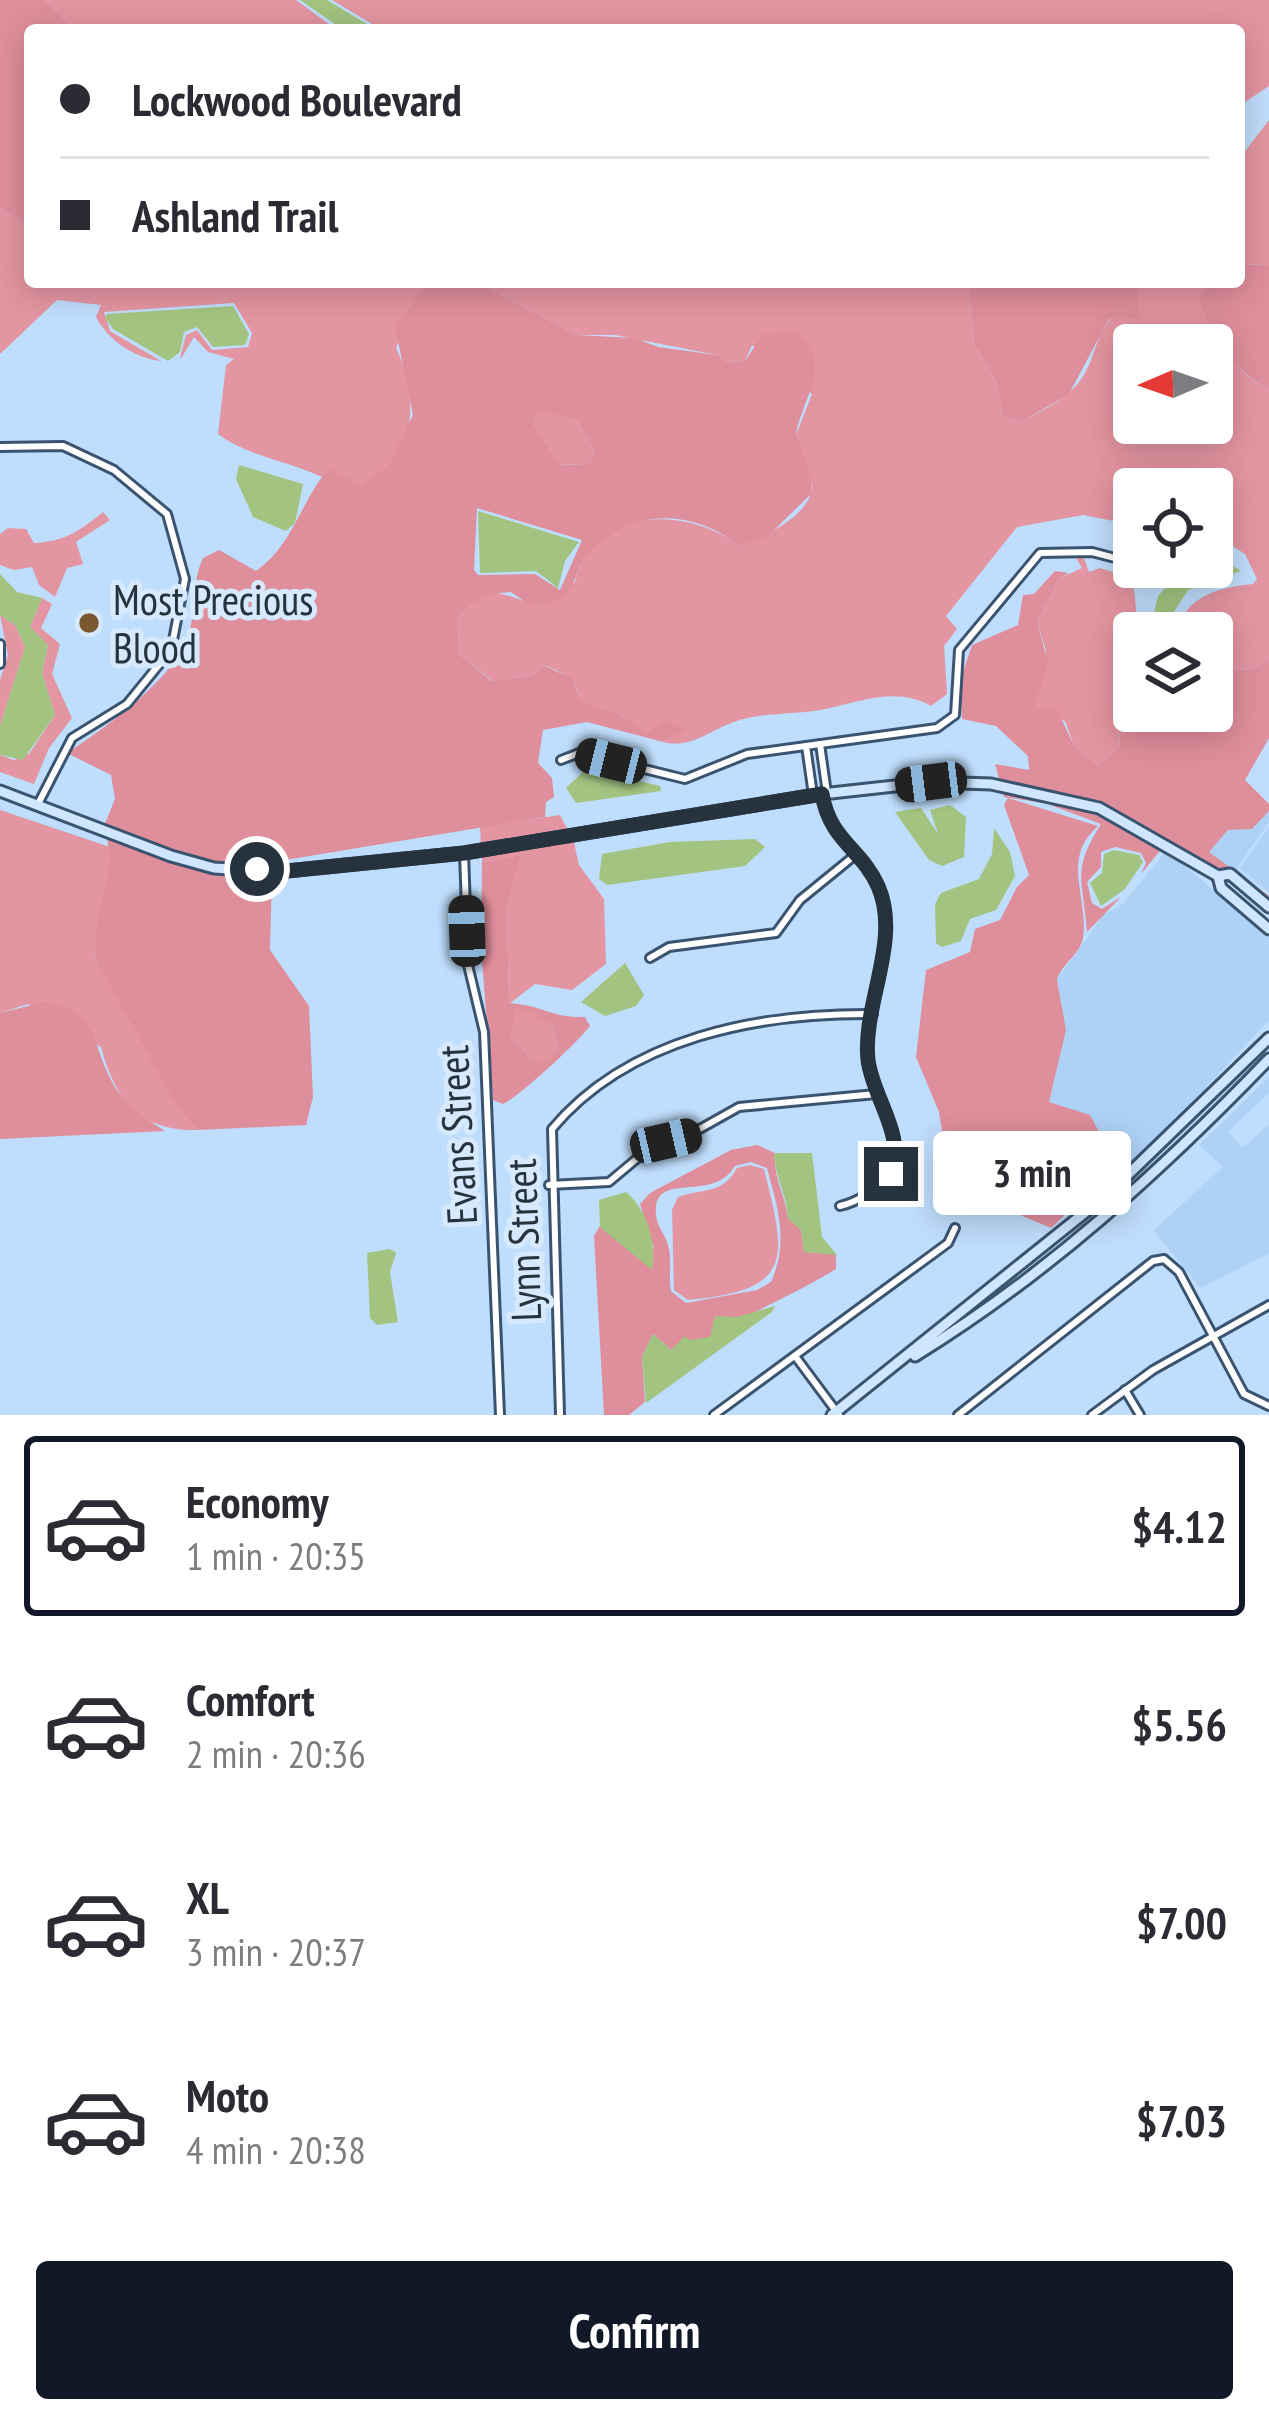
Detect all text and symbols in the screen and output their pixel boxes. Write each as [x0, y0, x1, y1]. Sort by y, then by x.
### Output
text: Lockwood Boulevard [132, 70, 462, 128]
text: Ashland Trail [132, 186, 338, 244]
north arrow [1113, 324, 1233, 444]
map controls [1113, 324, 1233, 732]
button: locate [1113, 468, 1233, 588]
place label: Most Precious Blood [113, 572, 314, 675]
marker: Most Precious Blood [76, 610, 102, 636]
button: layers [1113, 612, 1233, 732]
car [572, 735, 650, 787]
car [893, 760, 969, 804]
route start [230, 842, 284, 896]
car [448, 894, 486, 968]
street label: Evans Street [425, 1043, 489, 1226]
car [627, 1115, 705, 1167]
callout: 3 min [933, 1132, 1131, 1216]
route end [864, 1147, 918, 1201]
text: 3 min [993, 1147, 1071, 1198]
street label: Lynn Street [493, 1157, 553, 1322]
icon: car [42, 1472, 150, 1580]
text: Economy [186, 1472, 329, 1530]
text: $4.12 [1131, 1497, 1227, 1555]
text: 1 min · 20:35 [186, 1530, 366, 1581]
icon: car [42, 1670, 150, 1778]
text: Comfort [186, 1670, 315, 1728]
text: $5.56 [1131, 1695, 1227, 1753]
text: 2 min · 20:36 [186, 1728, 366, 1779]
icon: car [42, 1868, 150, 1976]
text: XL [186, 1868, 229, 1926]
text: $7.00 [1136, 1893, 1227, 1951]
text: 3 min · 20:37 [186, 1926, 366, 1977]
icon: car [42, 2066, 150, 2174]
text: Moto [186, 2066, 269, 2124]
text: $7.03 [1136, 2091, 1227, 2149]
text: 4 min · 20:38 [186, 2124, 366, 2175]
button: Confirm [36, 2261, 1233, 2399]

